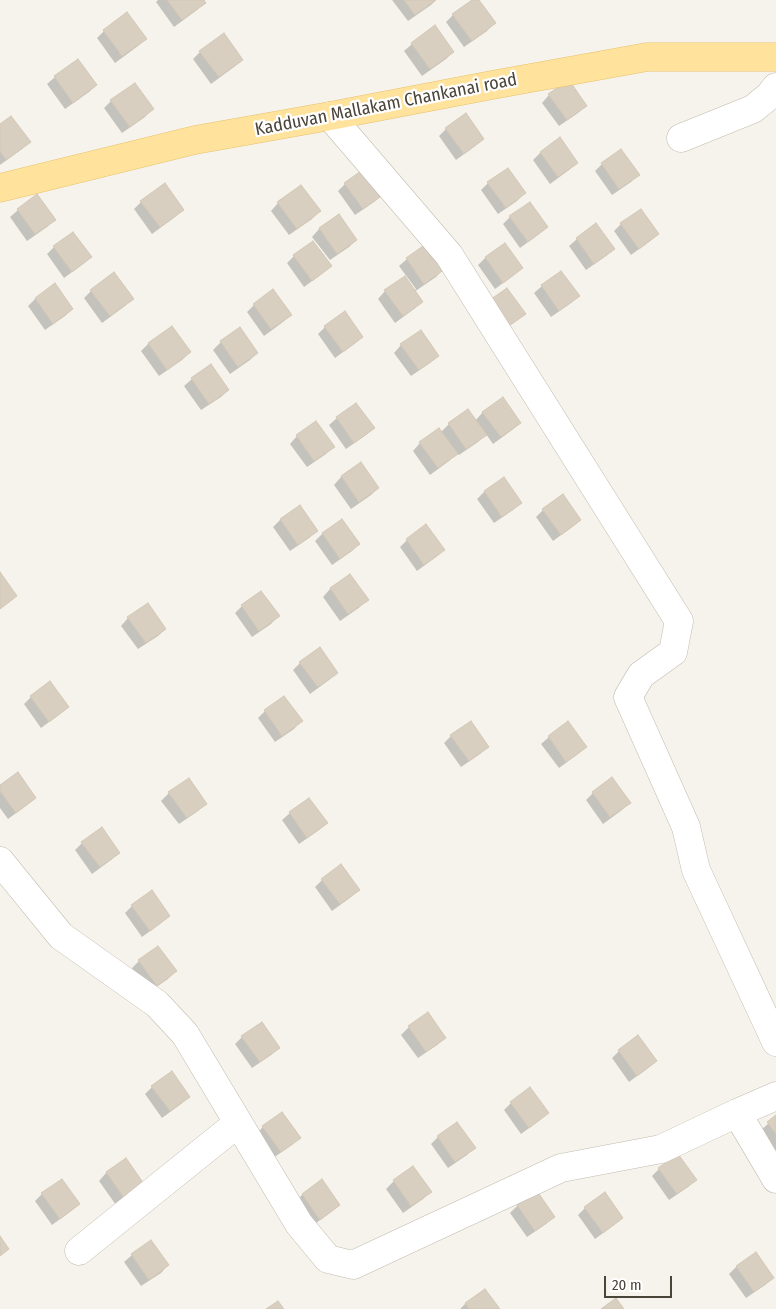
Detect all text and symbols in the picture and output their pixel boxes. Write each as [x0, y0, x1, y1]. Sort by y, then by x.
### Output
street label: Kadduvan Mallakam Chankanai road [253, 69, 519, 141]
scale bar [606, 1266, 674, 1298]
text: 20 m [612, 1276, 642, 1294]

